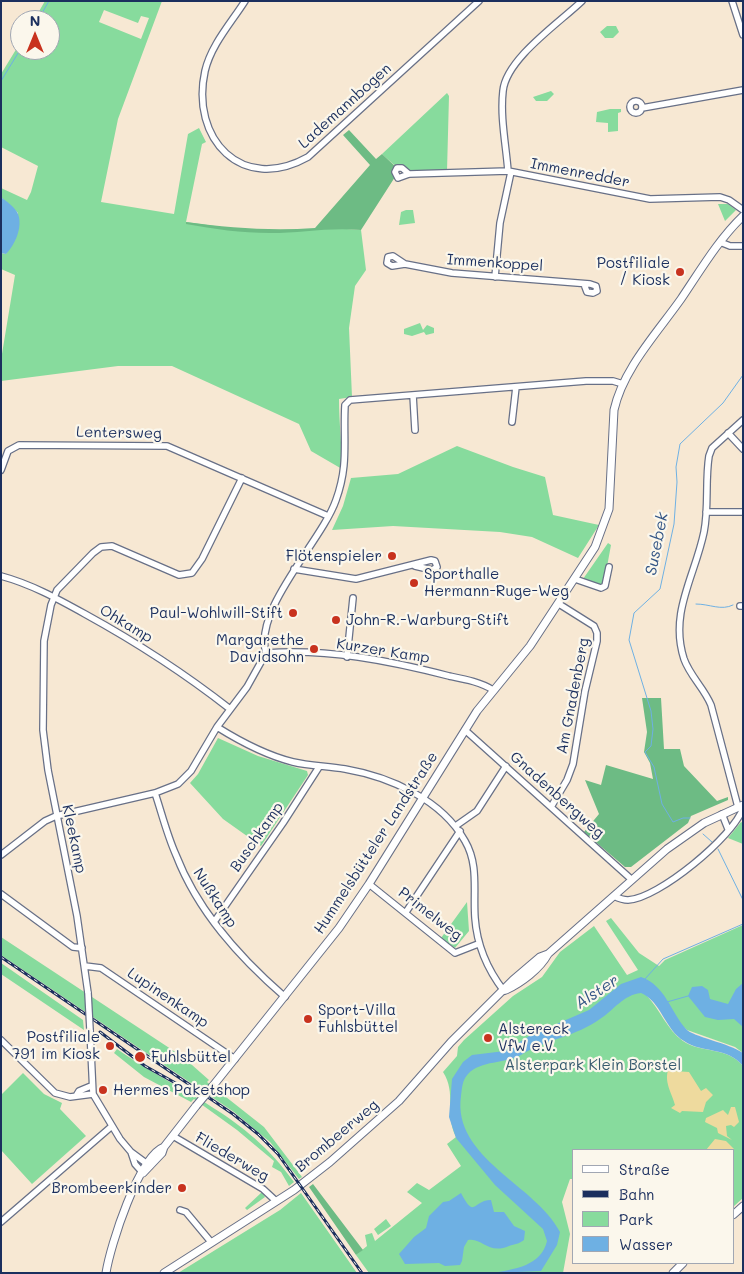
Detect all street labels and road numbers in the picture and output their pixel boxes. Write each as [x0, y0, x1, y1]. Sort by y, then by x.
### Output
street label: Lademannbogen [295, 60, 395, 152]
street label: Immenredder [529, 155, 631, 191]
street label: Immenkoppel [446, 251, 544, 275]
street label: Lentersweg [76, 423, 162, 443]
street label: Ohkamp [96, 601, 156, 647]
street label: Kurzer Kamp [335, 635, 431, 667]
street label: Am Gnadenberg [553, 636, 593, 756]
street label: Gnadenbergweg [506, 748, 608, 842]
street label: Hummelsbütteler Landstraße [310, 749, 442, 937]
street label: Buschkamp [227, 799, 287, 875]
street label: Kleekamp [58, 803, 90, 875]
street label: Nußkamp [189, 865, 241, 931]
street label: Primelweg [395, 884, 465, 944]
street label: Lupinenkamp [124, 964, 212, 1032]
street label: Brombeerweg [292, 1096, 382, 1176]
street label: Fliederweg [192, 1129, 272, 1185]

